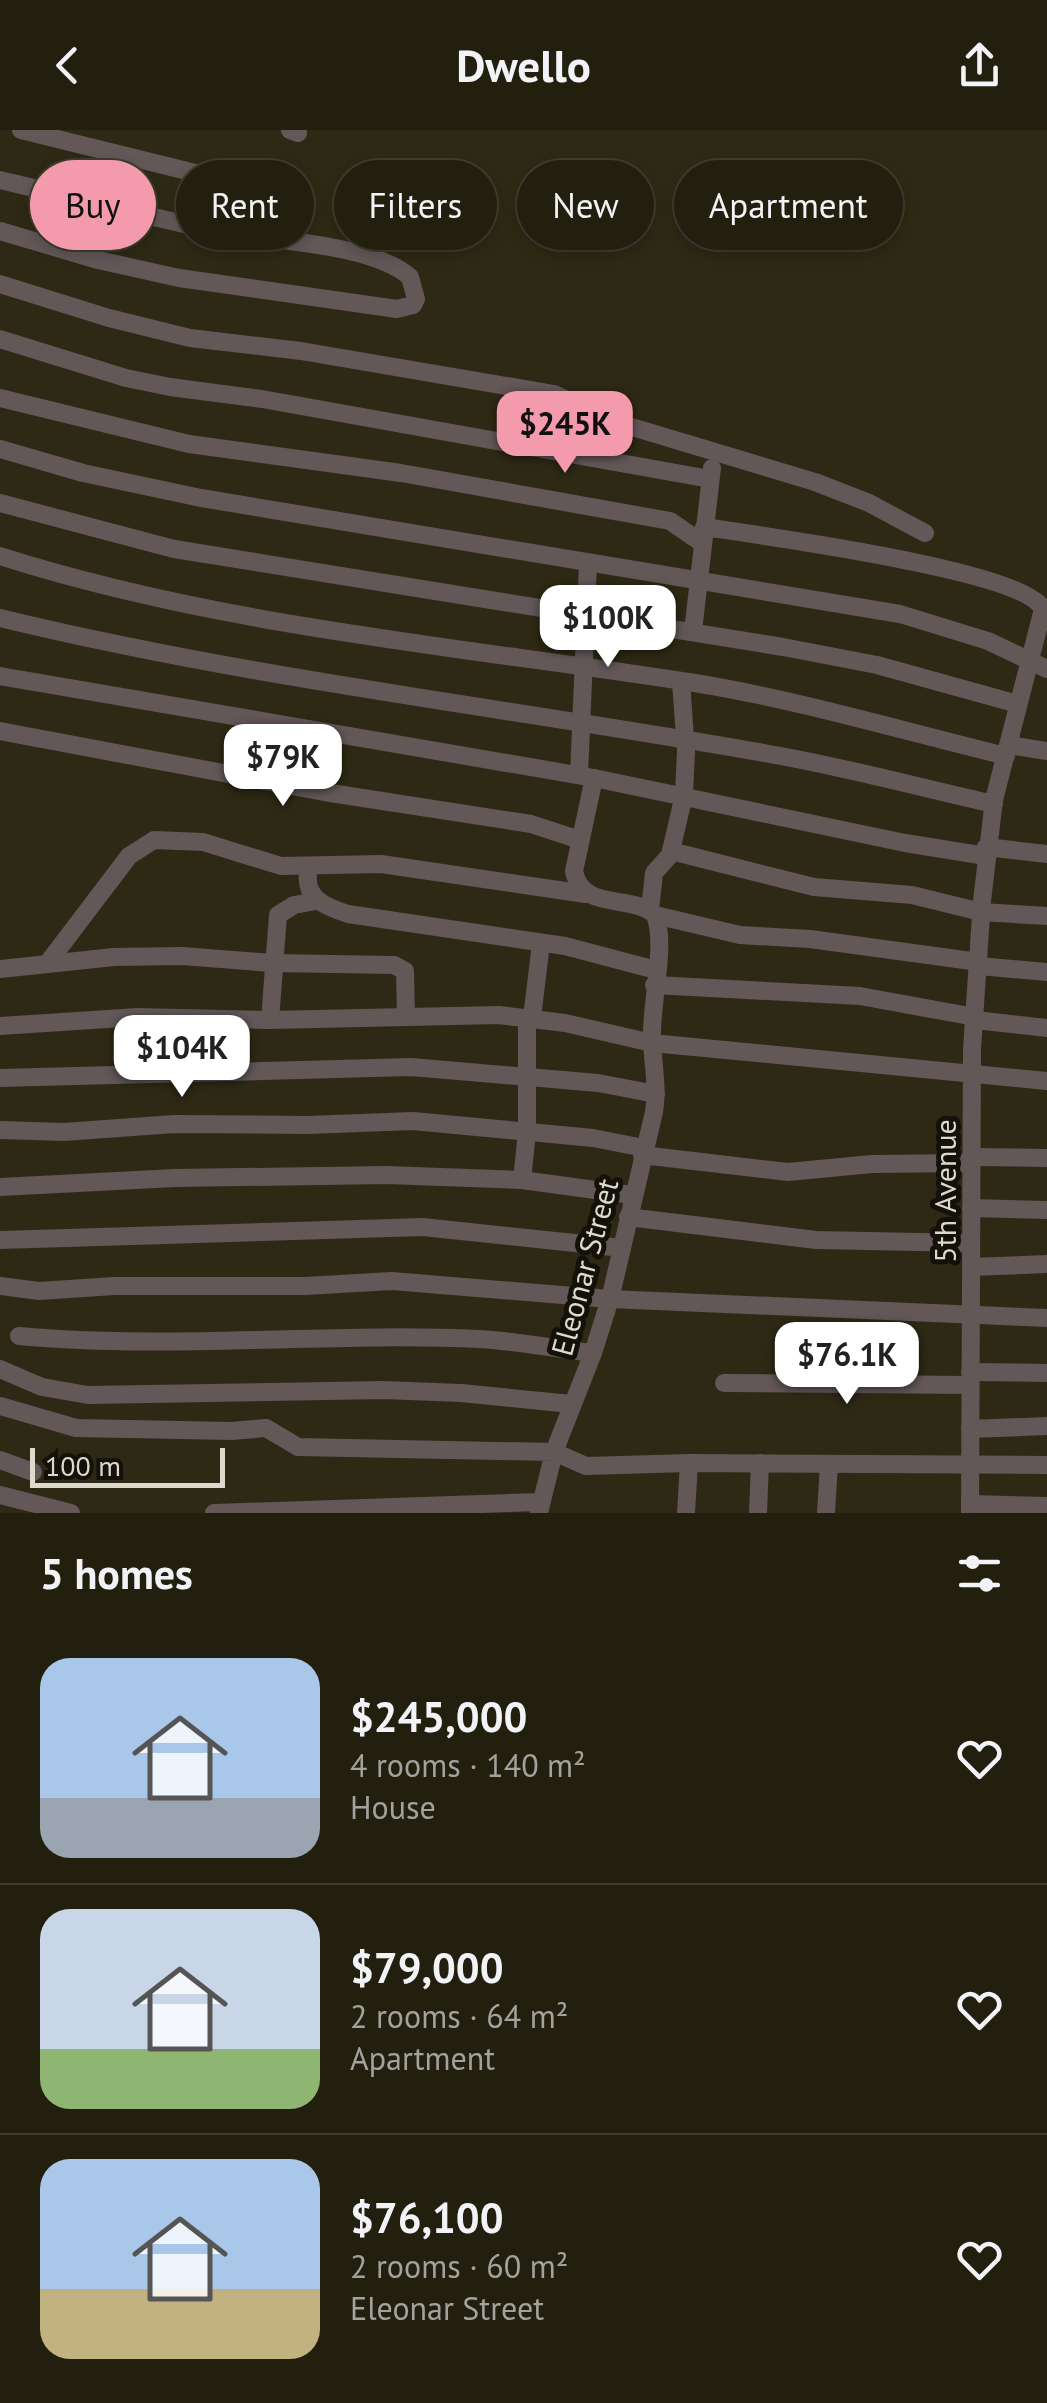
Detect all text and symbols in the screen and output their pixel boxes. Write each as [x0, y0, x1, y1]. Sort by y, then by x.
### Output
text: Dwello [456, 36, 591, 94]
icon: back [40, 38, 95, 93]
icon: share [952, 38, 1007, 93]
chip: Buy [30, 160, 156, 250]
chip: Rent [176, 160, 314, 250]
chip: Filters [334, 160, 497, 250]
chip: New [517, 160, 654, 250]
chip: Apartment [674, 160, 903, 250]
pin: $245K [495, 391, 635, 476]
text: $245K [519, 402, 611, 444]
pin: $100K [538, 585, 678, 670]
text: $100K [562, 596, 654, 638]
pin: $79K [224, 724, 342, 809]
text: $79K [246, 735, 320, 777]
pin: $104K [112, 1015, 252, 1100]
text: $104K [136, 1026, 228, 1068]
street label: 5th Avenue [925, 1119, 964, 1263]
street label: Eleonar Street [542, 1174, 626, 1360]
pin: $76.1K [766, 1322, 928, 1407]
text: $76.1K [797, 1333, 897, 1375]
scale bar [30, 1443, 225, 1488]
text: 100 m [45, 1447, 121, 1484]
text: 5 homes [40, 1546, 193, 1601]
icon: filters [952, 1546, 1007, 1601]
text: $245,000 [350, 1689, 527, 1744]
icon: home [120, 1698, 240, 1818]
icon: heart [952, 1731, 1007, 1786]
text: 4 rooms · 140 m² [350, 1744, 586, 1786]
text: House [350, 1786, 436, 1828]
text: $79,000 [350, 1940, 503, 1995]
icon: home [120, 1949, 240, 2069]
icon: heart [952, 1982, 1007, 2037]
text: 2 rooms · 64 m² [350, 1995, 568, 2037]
text: Apartment [350, 2037, 495, 2079]
text: $76,100 [350, 2190, 503, 2245]
icon: home [120, 2199, 240, 2319]
icon: heart [952, 2232, 1007, 2287]
text: 2 rooms · 60 m² [350, 2245, 568, 2287]
text: Eleonar Street [350, 2287, 544, 2329]

